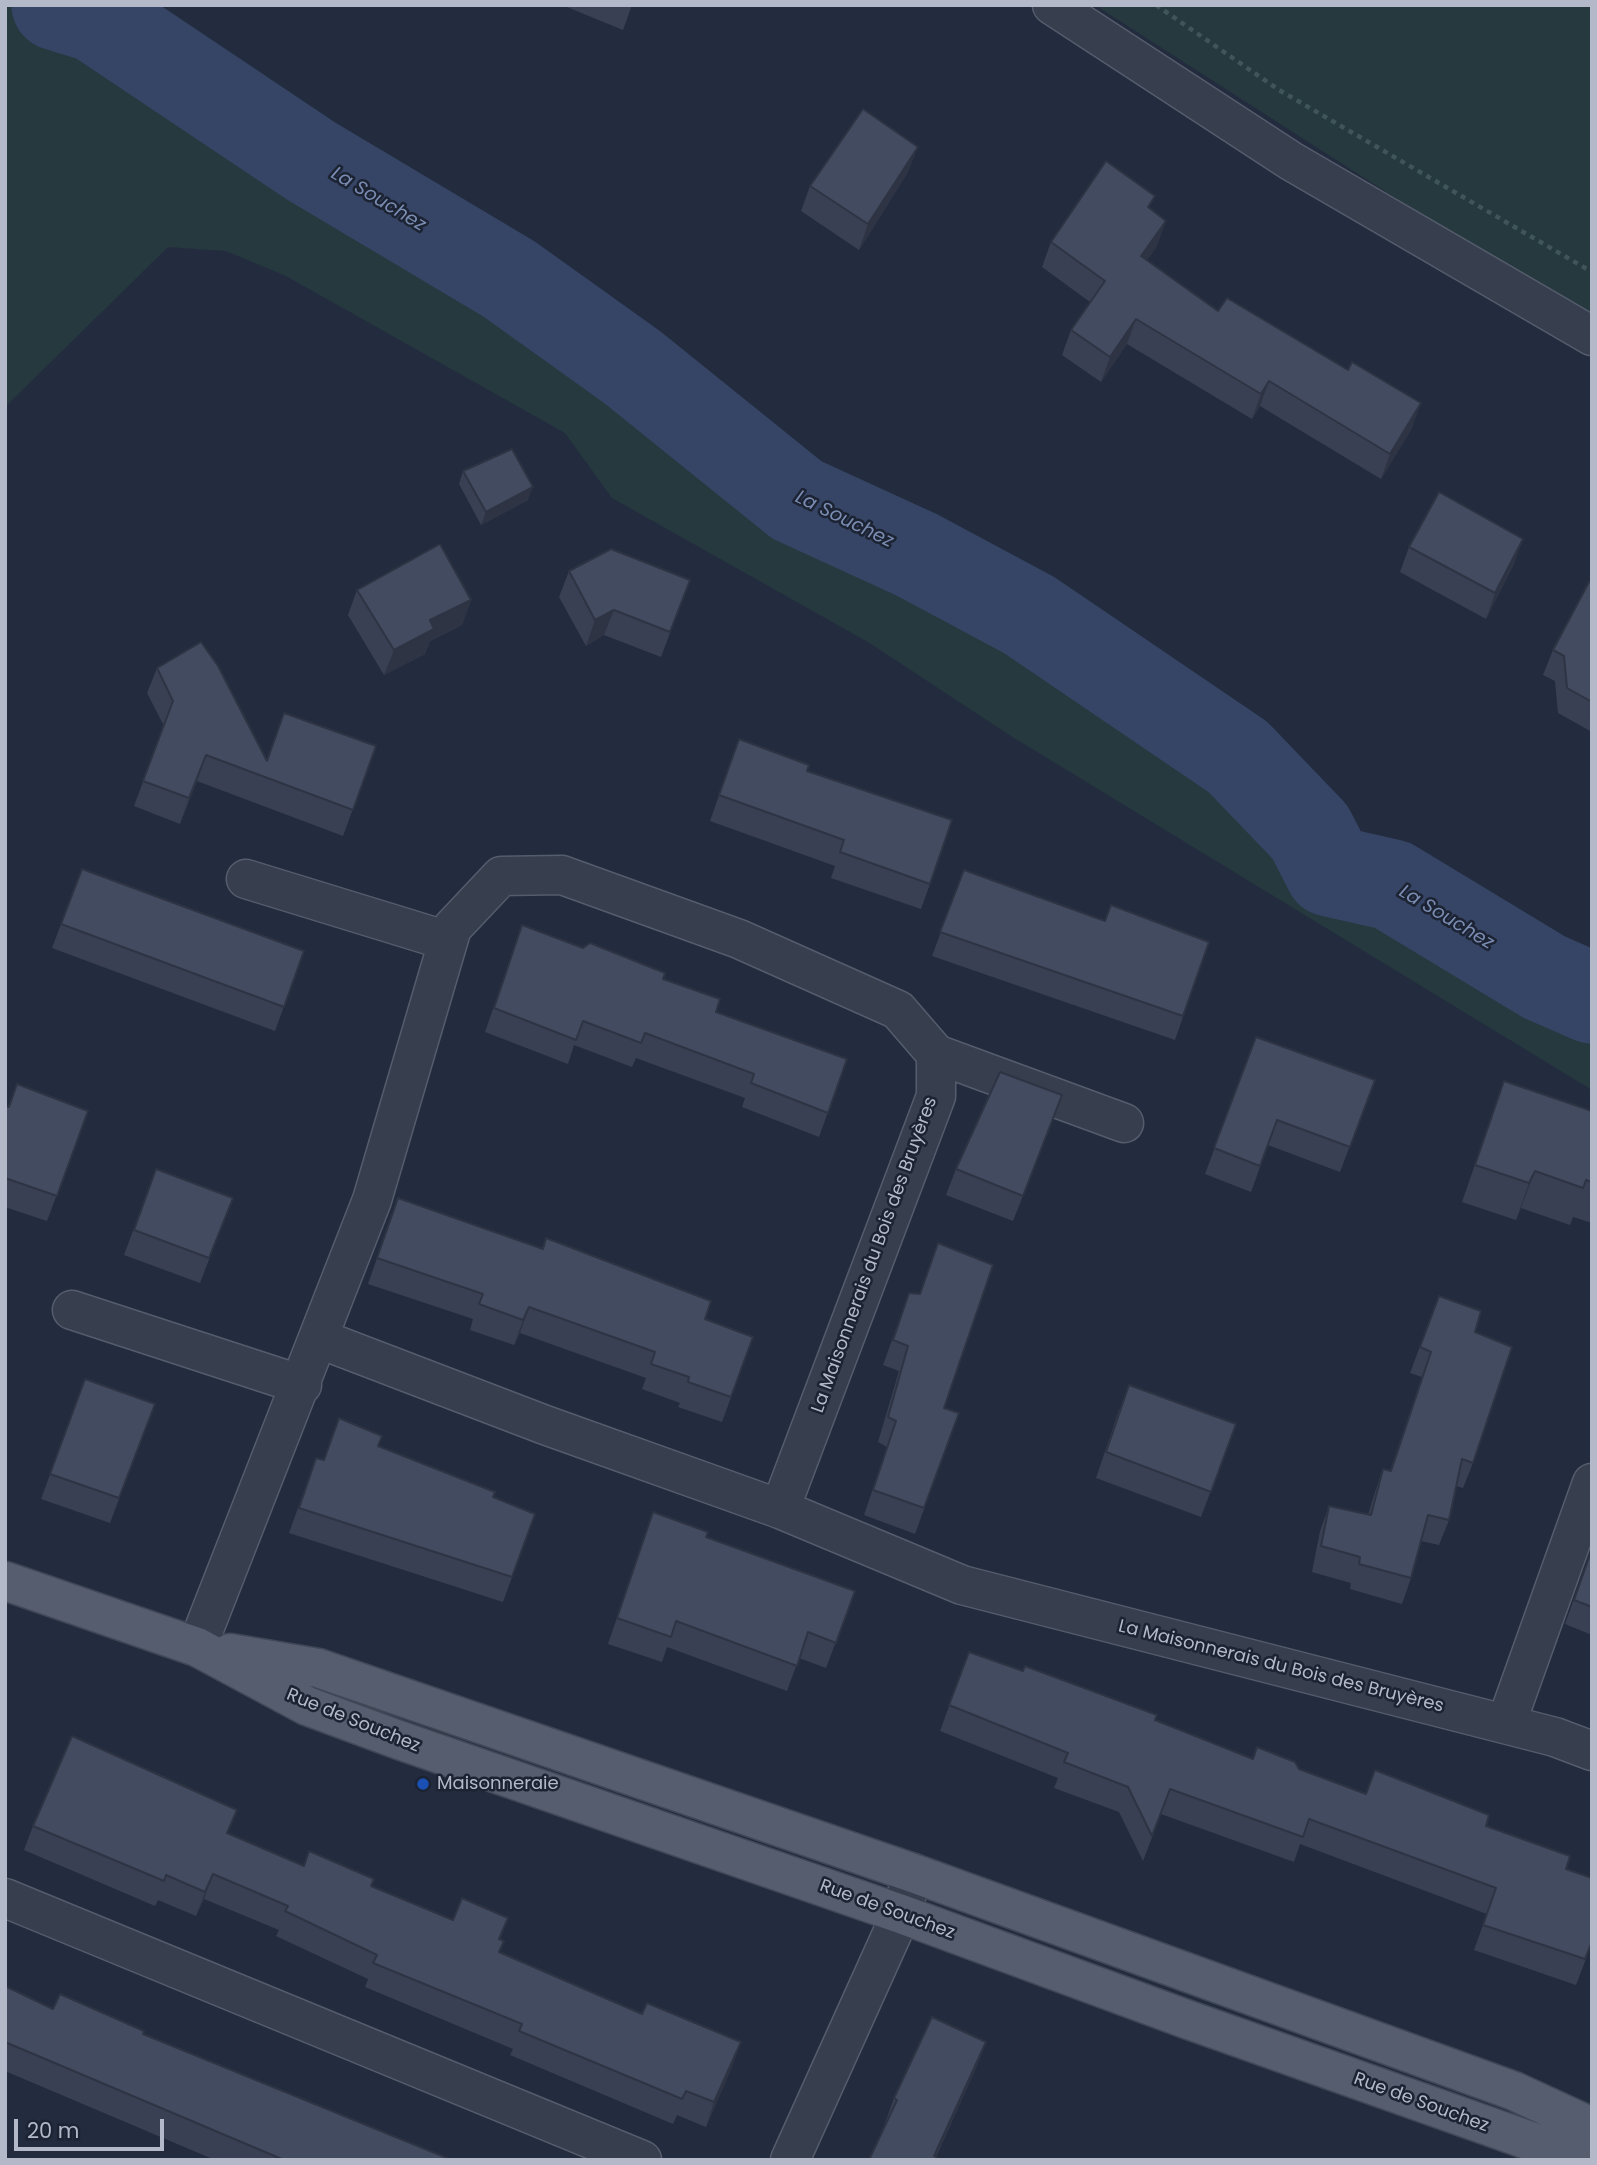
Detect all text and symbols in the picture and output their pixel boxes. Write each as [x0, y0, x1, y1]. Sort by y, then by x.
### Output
water label: La Souchez [327, 163, 429, 237]
water label: La Souchez [791, 486, 897, 554]
water label: La Souchez [1395, 881, 1497, 955]
street label: La Maisonnerais du Bois des Bruyères [808, 1094, 942, 1416]
street label: La Maisonnerais du Bois des Bruyères [1116, 1616, 1446, 1718]
street label: Rue de Souchez [283, 1684, 423, 1758]
place label: Maisonneraie [437, 1773, 559, 1795]
marker: Maisonneraie [415, 1776, 431, 1792]
street label: Rue de Souchez [817, 1876, 957, 1944]
street label: Rue de Souchez [1351, 2069, 1491, 2137]
scale bar [18, 2106, 168, 2150]
text: 20 m [27, 2116, 80, 2145]

